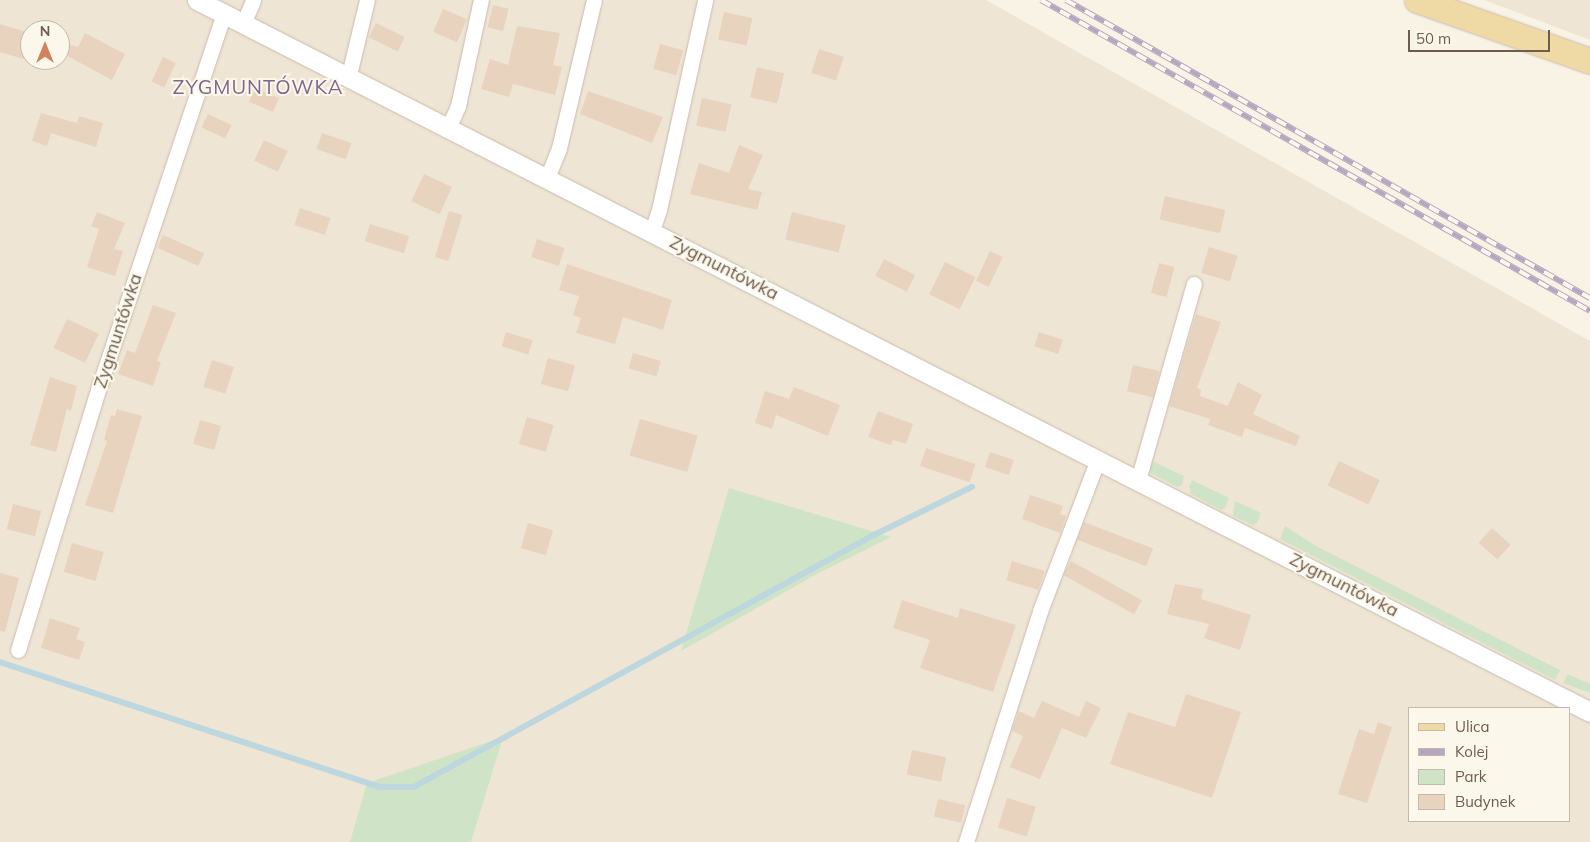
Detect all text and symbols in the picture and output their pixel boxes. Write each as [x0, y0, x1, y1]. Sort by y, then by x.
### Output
north arrow [20, 20, 70, 70]
scale bar [1410, 20, 1552, 52]
text: N [40, 22, 50, 40]
text: 50 m [1416, 29, 1451, 48]
district label: ZYGMUNTÓWKA [171, 74, 345, 98]
street label: Zygmuntówka [666, 231, 782, 305]
street label: Zygmuntówka [89, 271, 147, 391]
street label: Zygmuntówka [1286, 548, 1402, 622]
legend [1408, 707, 1570, 822]
text: Ulica [1455, 717, 1489, 736]
text: Kolej [1455, 742, 1488, 761]
text: Park [1455, 767, 1487, 786]
text: Budynek [1455, 792, 1516, 811]

